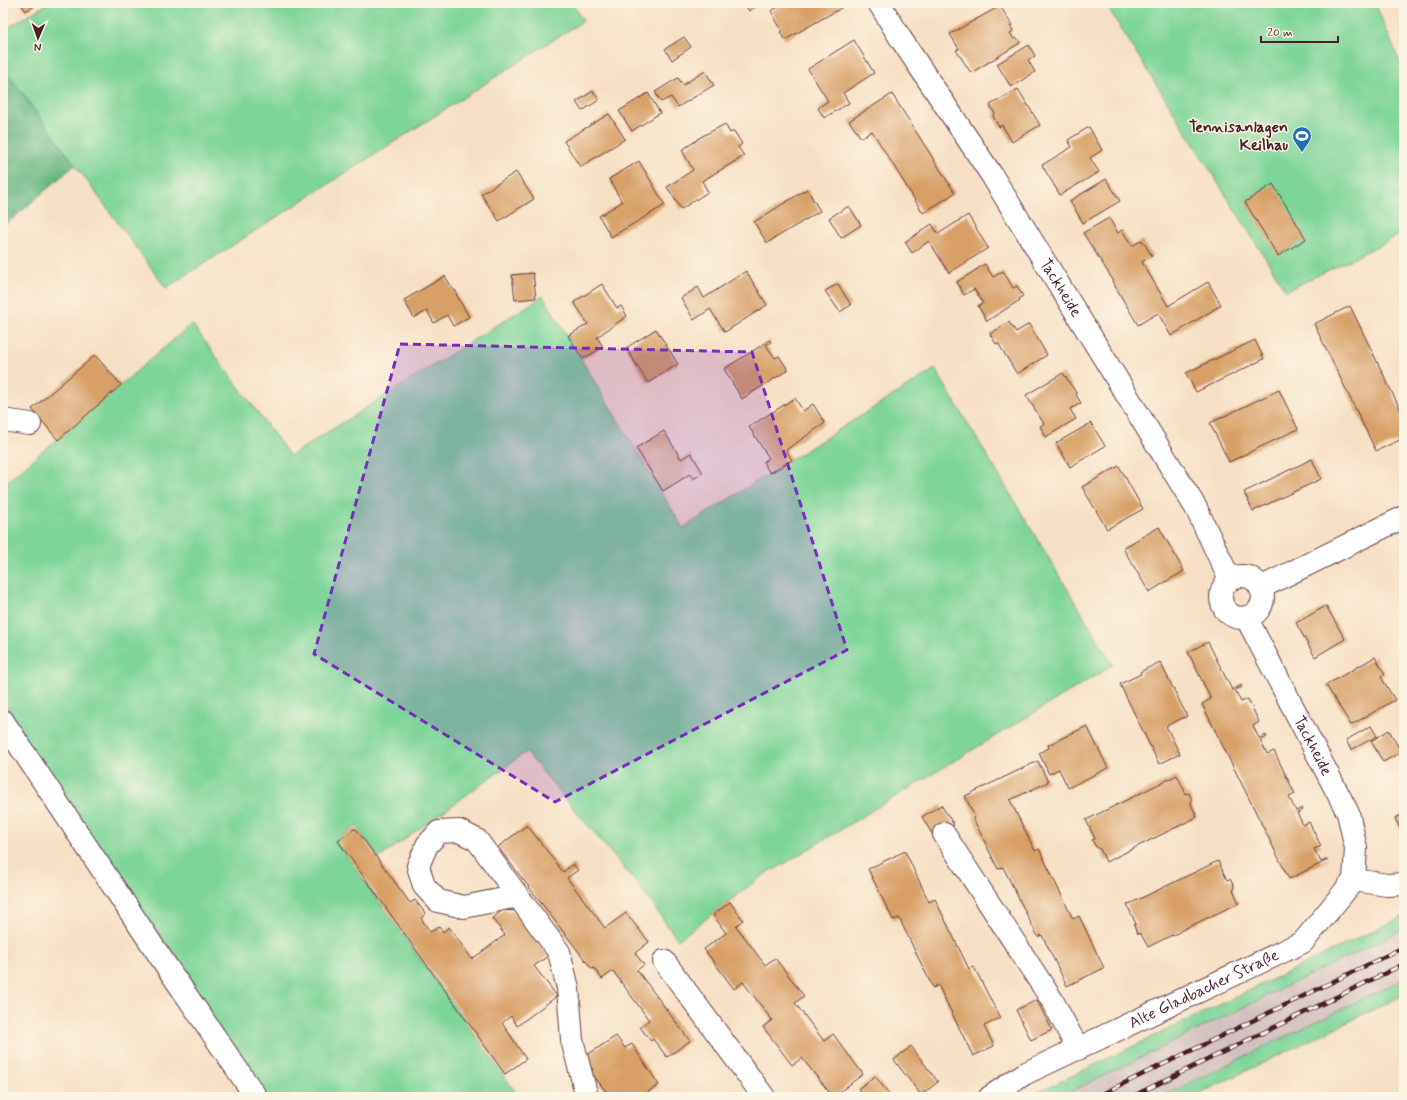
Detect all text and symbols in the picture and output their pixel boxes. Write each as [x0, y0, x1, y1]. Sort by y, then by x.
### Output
north arrow [18, 18, 58, 58]
scale bar [1261, 18, 1338, 44]
text: 20 m [1267, 25, 1293, 41]
text: N [34, 40, 42, 54]
place label: Tennisanlagen Keilhau [1189, 117, 1288, 156]
sports icon: Tennisanlagen Keilhau [1291, 125, 1313, 153]
street label: Tackheide [1035, 255, 1087, 321]
street label: Tackheide [1289, 712, 1337, 779]
street label: Alte Gladbacher Straße [1125, 944, 1282, 1033]

